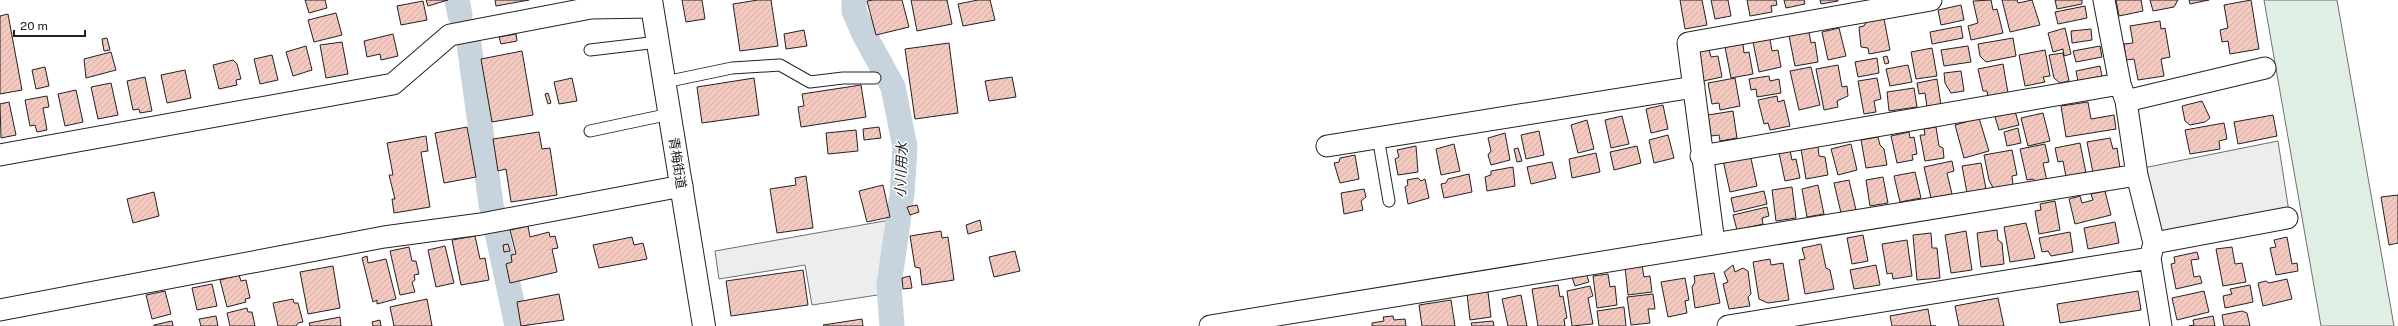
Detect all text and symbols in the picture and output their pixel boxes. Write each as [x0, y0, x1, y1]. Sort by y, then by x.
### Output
scale bar [14, 12, 85, 38]
text: 20 m [20, 19, 48, 33]
street label: 青梅街道 [666, 136, 689, 190]
water label: 小川用水 [892, 140, 910, 198]

